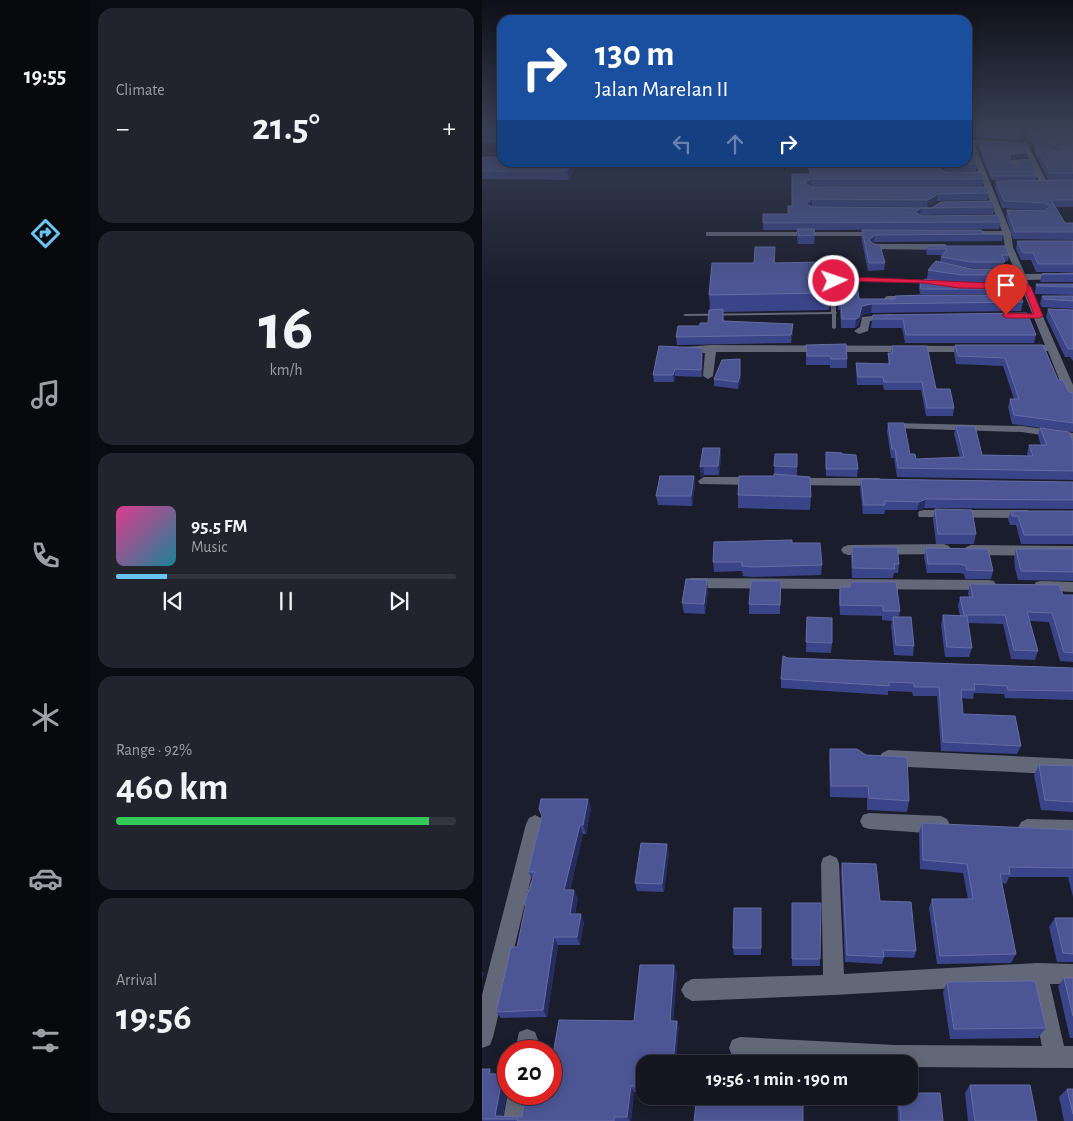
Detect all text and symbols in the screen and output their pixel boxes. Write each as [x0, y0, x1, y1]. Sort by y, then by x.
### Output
icon: right [512, 35, 577, 100]
text: 130 m [595, 37, 674, 72]
text: 19:55 [24, 65, 66, 87]
text: Jalan Marelan II [595, 78, 728, 100]
text: Climate [116, 82, 165, 98]
text: 21.5° [252, 109, 320, 147]
text: − [116, 115, 129, 143]
text: + [443, 115, 456, 143]
icon: left [668, 130, 696, 158]
icon: ahead [721, 130, 749, 158]
icon: right [774, 130, 802, 158]
icon: directions [28, 216, 63, 251]
position arrow [807, 254, 859, 306]
pin [985, 264, 1027, 315]
icon: arrive [992, 271, 1020, 299]
text: 16 [259, 296, 313, 361]
text: km/h [269, 362, 303, 378]
icon: music [28, 377, 63, 412]
text: 95.5 FM [191, 517, 247, 536]
icon: phone [28, 538, 63, 573]
text: Music [191, 539, 227, 555]
icon: previous [159, 587, 187, 615]
icon: pause [272, 587, 300, 615]
icon: next [385, 587, 413, 615]
icon: climate [28, 700, 63, 735]
text: Range · 92% [116, 742, 192, 758]
text: 460 km [116, 769, 228, 807]
icon: car [28, 861, 63, 896]
text: Arrival [116, 972, 157, 988]
text: 19:56 [116, 999, 192, 1037]
icon: filters [28, 1023, 63, 1058]
speed limit sign: 20 [497, 1040, 562, 1105]
text: 19:56 · 1 min · 190 m [706, 1070, 848, 1089]

